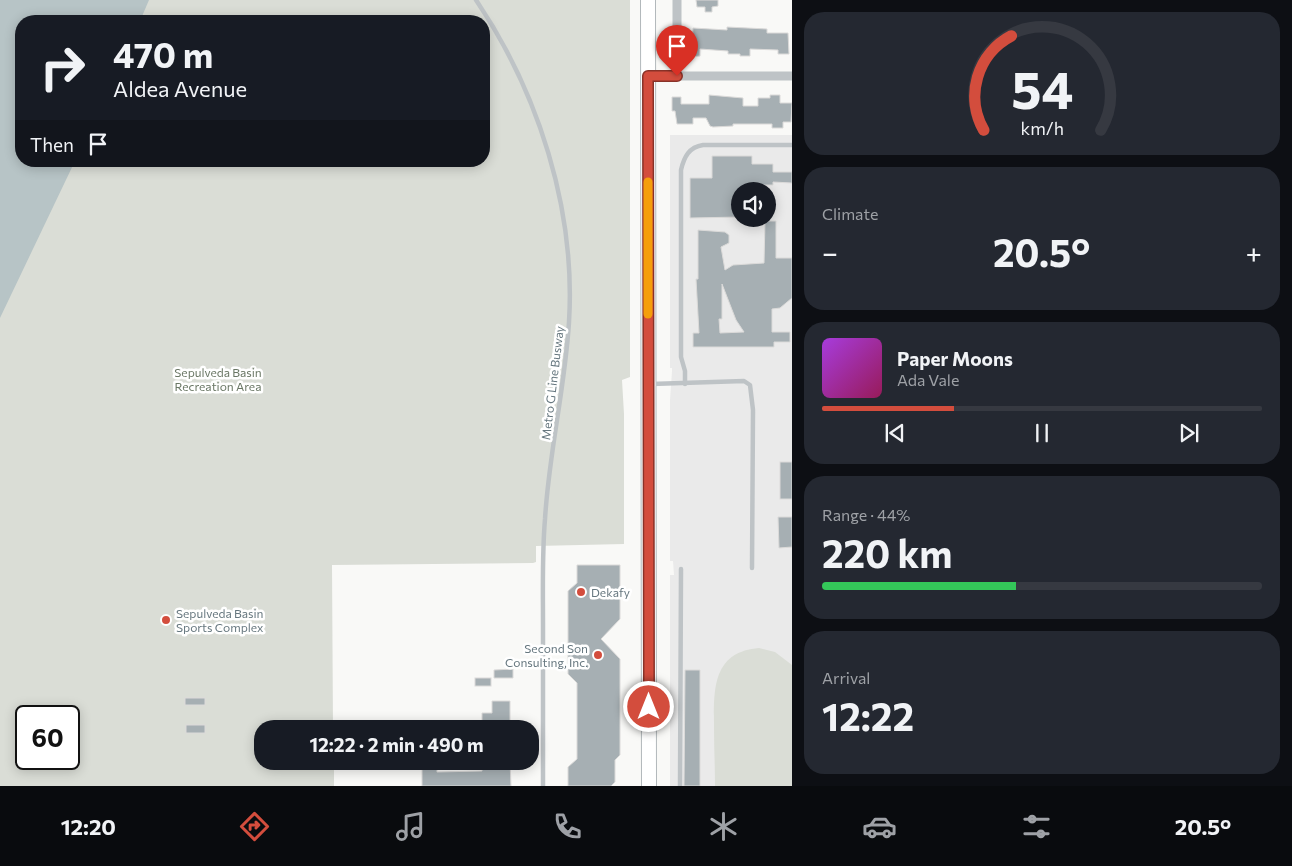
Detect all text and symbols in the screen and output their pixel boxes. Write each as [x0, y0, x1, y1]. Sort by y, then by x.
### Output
pin [656, 25, 698, 76]
text: 470 m [113, 32, 213, 75]
icon: arrive [663, 32, 691, 60]
icon: right [30, 35, 95, 100]
text: 54 [1011, 56, 1073, 120]
text: Aldea Avenue [113, 75, 247, 102]
text: km/h [1020, 117, 1064, 139]
icon: arrive [84, 130, 112, 158]
text: Then [30, 133, 74, 156]
map controls [731, 182, 776, 227]
button: sound [731, 182, 776, 227]
text: Climate [822, 204, 878, 223]
text: 20.5° [993, 228, 1090, 275]
text: − [822, 235, 838, 269]
text: + [1246, 235, 1262, 269]
street label: Metro G Line Busway [538, 325, 566, 441]
text: Paper Moons [897, 347, 1013, 370]
park label: Sepulveda Basin Recreation Area [174, 365, 262, 393]
text: Ada Vale [897, 370, 959, 389]
icon: previous [881, 419, 909, 447]
icon: pause [1028, 419, 1056, 447]
icon: next [1175, 419, 1203, 447]
text: Range · 44% [822, 505, 910, 524]
text: 220 km [822, 529, 952, 576]
place label: Dekafy [591, 585, 630, 599]
marker: Dekafy [575, 586, 587, 598]
place label: Sepulveda Basin Sports Complex [176, 606, 264, 634]
marker: Sepulveda Basin Sports Complex [160, 614, 172, 626]
place label: Second Son Consulting, Inc. [505, 641, 588, 669]
marker: Second Son Consulting, Inc. [592, 649, 604, 661]
text: Arrival [822, 668, 870, 687]
position arrow [622, 680, 674, 732]
text: 12:22 [822, 692, 914, 739]
speed limit sign: 60 [15, 705, 80, 770]
text: 12:22 · 2 min · 490 m [309, 733, 484, 756]
icon: directions [237, 809, 272, 844]
icon: music [393, 809, 428, 844]
icon: phone [550, 809, 585, 844]
icon: climate [706, 809, 741, 844]
icon: car [862, 809, 897, 844]
icon: filters [1019, 809, 1054, 844]
text: 12:20 [61, 813, 116, 840]
text: 20.5° [1175, 813, 1231, 840]

